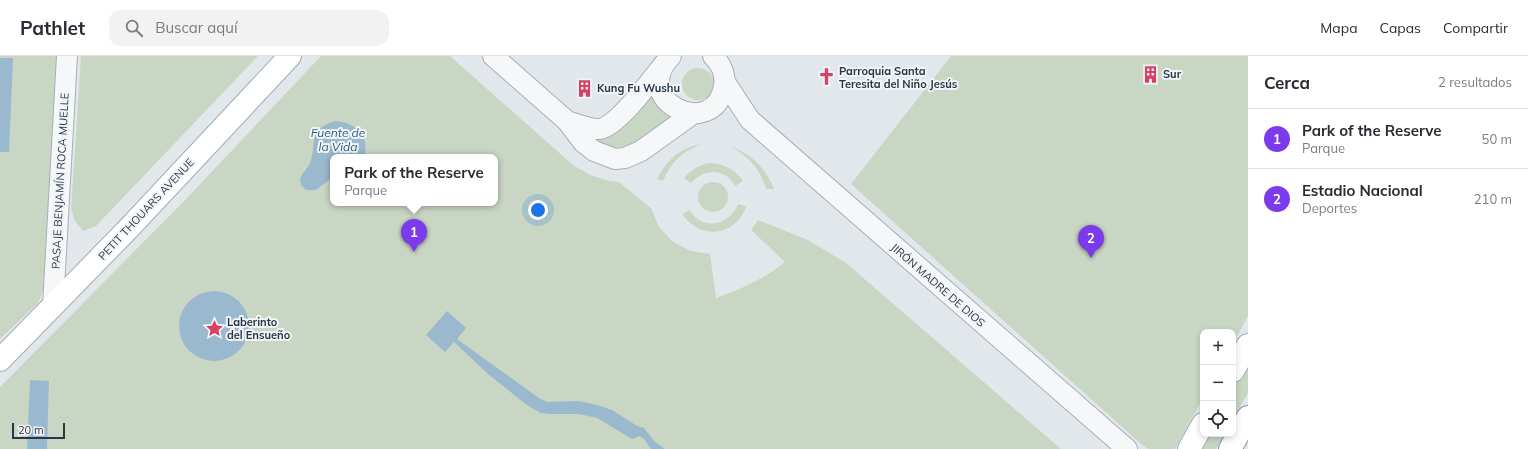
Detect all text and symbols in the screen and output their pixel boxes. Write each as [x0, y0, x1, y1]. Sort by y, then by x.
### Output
search box [109, 10, 389, 46]
text: Pathlet [20, 16, 85, 40]
icon: search [123, 17, 145, 39]
text: Buscar aquí [155, 18, 237, 37]
text: Mapa [1320, 19, 1358, 37]
text: Capas [1380, 19, 1421, 37]
text: Compartir [1443, 19, 1508, 37]
place label: Parroquia Santa Teresita del Niño Jesús [839, 64, 958, 91]
building icon: Sur [1140, 64, 1160, 84]
church icon: Parroquia Santa Teresita del Niño Jesús [816, 67, 836, 87]
place label: Sur [1163, 67, 1182, 81]
text: Cerca [1264, 72, 1310, 93]
text: 2 resultados [1438, 74, 1512, 90]
building icon: Kung Fu Wushu [574, 78, 594, 98]
place label: Kung Fu Wushu [597, 81, 680, 95]
street label: PASAJE BENJAMÍN ROCA MUELLE [48, 93, 72, 269]
text: Park of the Reserve [1302, 121, 1442, 140]
water label: Fuente de la Vida [311, 125, 366, 154]
text: 1 [1273, 131, 1281, 147]
text: 50 m [1482, 131, 1512, 147]
text: Parque [1302, 140, 1345, 156]
popup [330, 154, 498, 206]
street label: PETIT THOUARS AVENUE [95, 155, 197, 263]
text: Park of the Reserve [344, 163, 484, 182]
text: Estadio Nacional [1302, 181, 1423, 200]
text: Parque [344, 182, 387, 198]
text: 2 [1273, 191, 1281, 207]
text: 210 m [1474, 191, 1512, 207]
your location [528, 200, 548, 220]
text: Deportes [1302, 200, 1357, 216]
pin: 1 [401, 219, 427, 252]
pin: 2 [1078, 225, 1104, 258]
street label: JIRÓN MADRE DE DIOS [888, 240, 988, 330]
place label: Laberinto del Ensueño [227, 315, 291, 342]
place icon: Laberinto del Ensueño [204, 318, 224, 338]
map controls [1200, 329, 1236, 437]
button: + [1200, 329, 1236, 365]
button: − [1200, 365, 1236, 401]
button: locate [1200, 401, 1236, 437]
scale bar [12, 421, 65, 440]
text: 20 m [18, 423, 44, 437]

